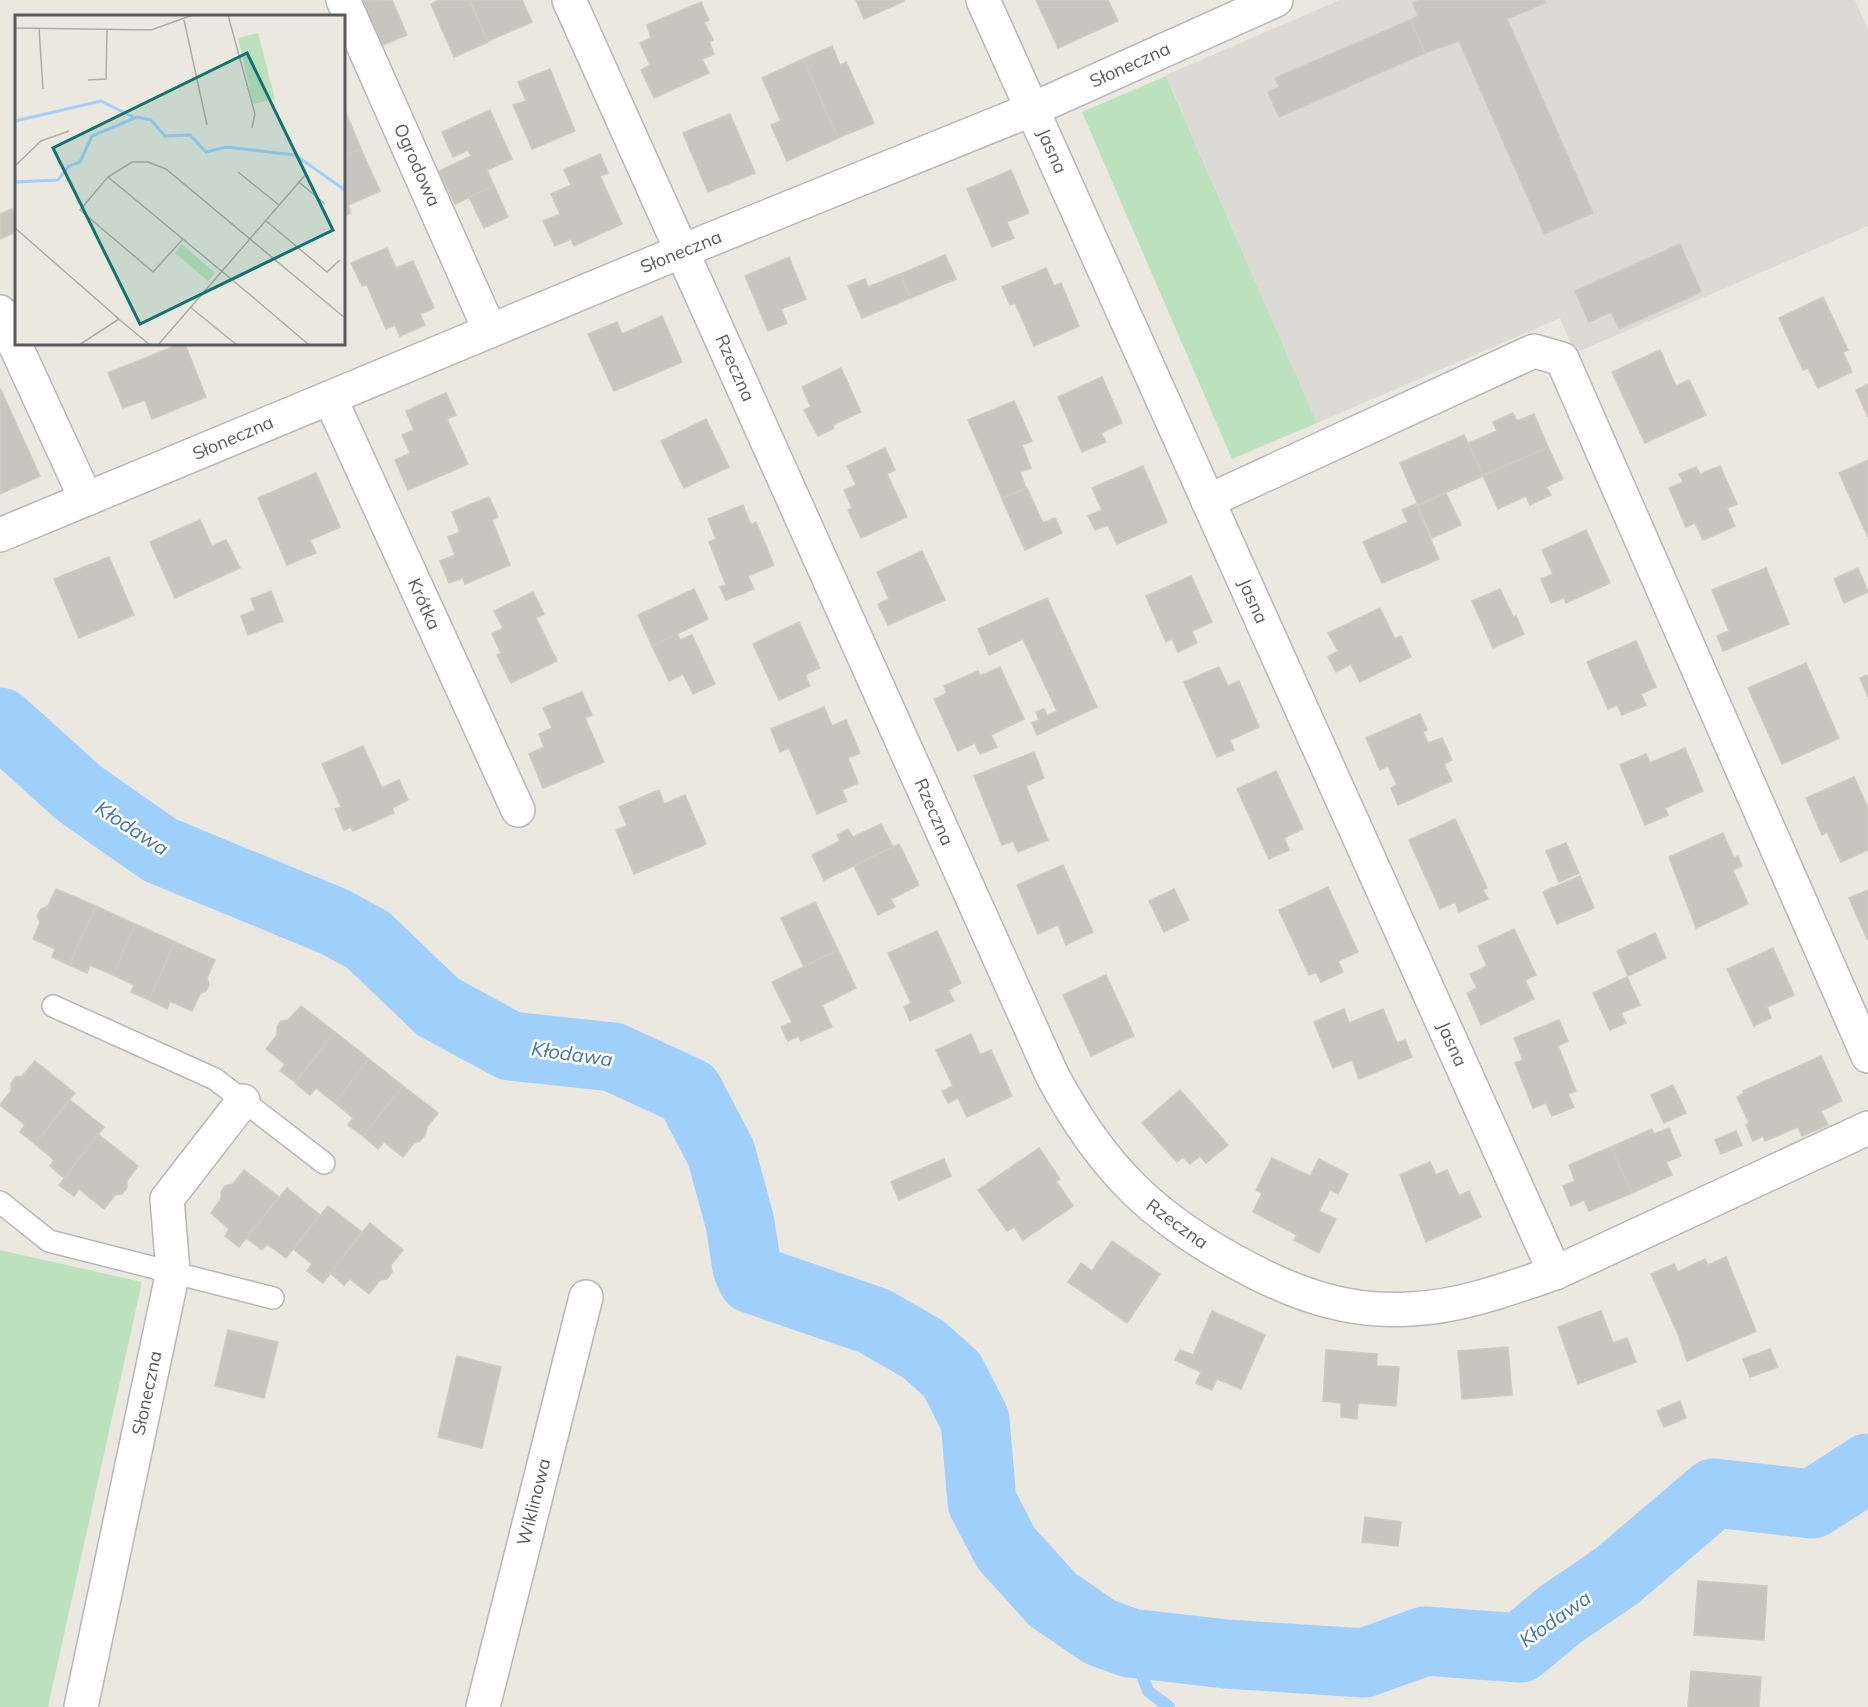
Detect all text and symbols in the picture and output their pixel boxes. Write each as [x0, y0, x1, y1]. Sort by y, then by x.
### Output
inset map [15, 15, 345, 345]
street label: Słoneczna [1086, 37, 1174, 92]
street label: Ogrodowa [389, 120, 446, 210]
street label: Jasna [1032, 125, 1073, 177]
street label: Słoneczna [637, 225, 725, 278]
street label: Rzeczna [711, 331, 760, 405]
street label: Słoneczna [189, 410, 277, 465]
street label: Krótka [403, 574, 446, 633]
street label: Jasna [1233, 575, 1274, 627]
street label: Rzeczna [910, 775, 959, 849]
water label: Kłodawa [91, 795, 173, 860]
street label: Jasna [1432, 1018, 1473, 1070]
water label: Kłodawa [530, 1035, 614, 1072]
street label: Rzeczna [1142, 1193, 1213, 1254]
street label: Słoneczna [126, 1349, 167, 1437]
street label: Wiklinowa [512, 1456, 555, 1548]
water label: Kłodawa [1514, 1585, 1595, 1652]

